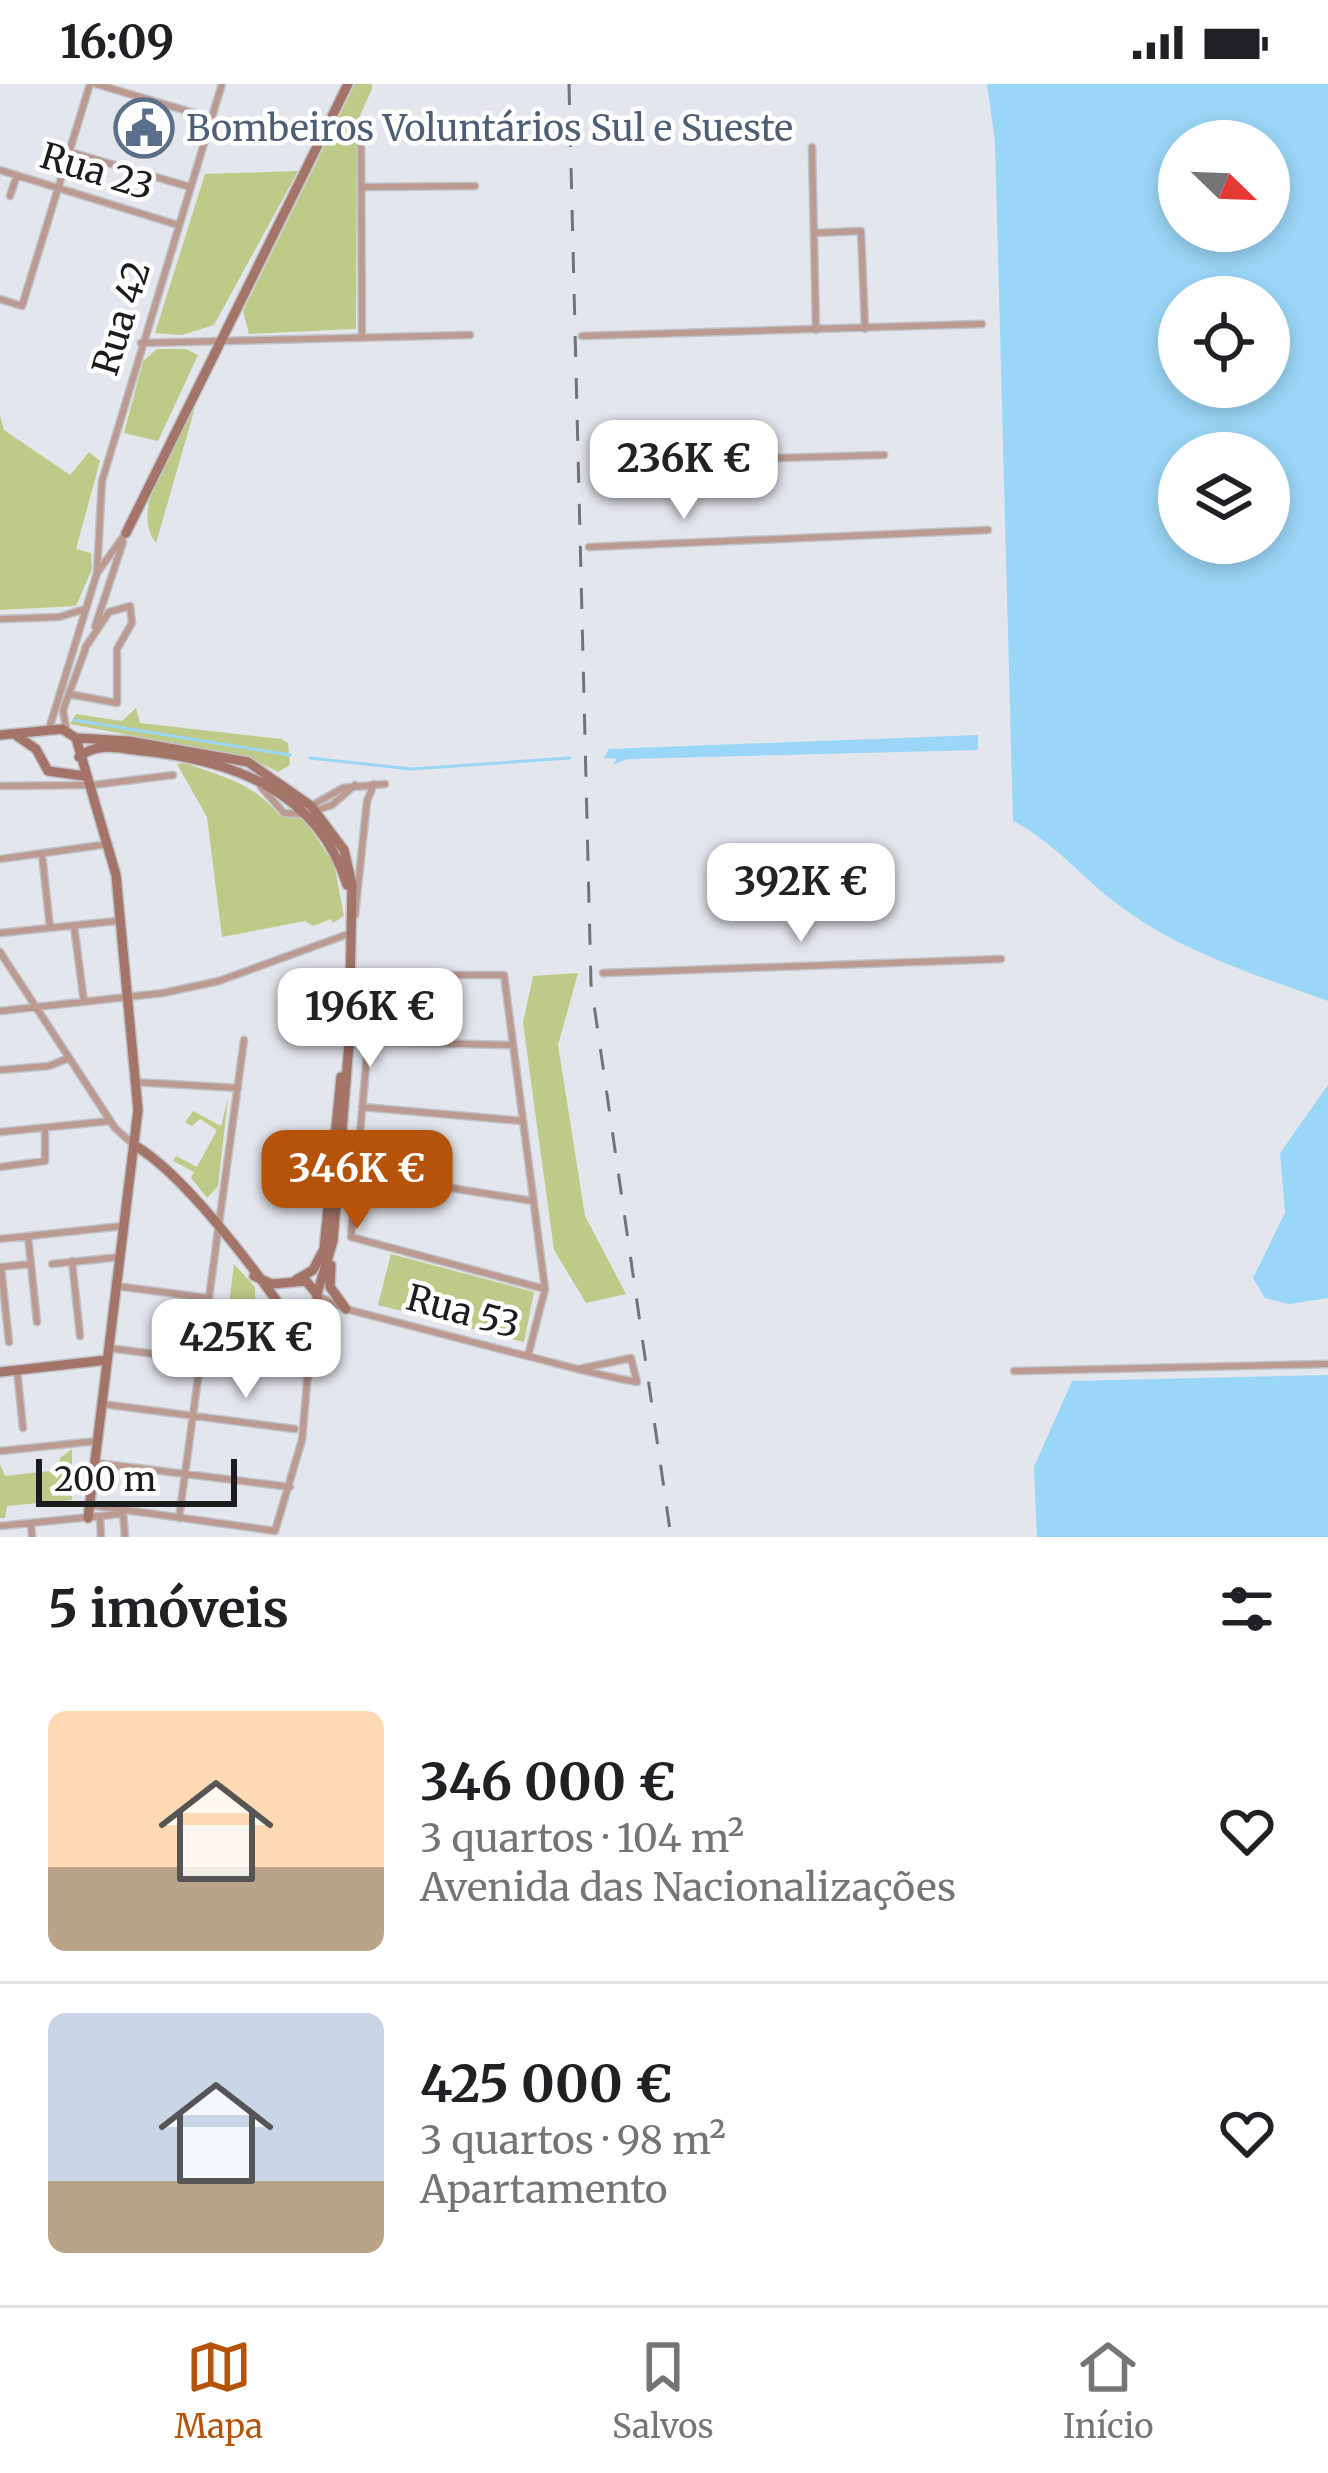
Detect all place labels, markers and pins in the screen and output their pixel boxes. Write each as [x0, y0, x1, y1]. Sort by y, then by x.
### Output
public building icon: Bombeiros Voluntários Sul e Sueste [113, 97, 175, 159]
place label: Bombeiros Voluntários Sul e Sueste [186, 106, 793, 151]
pin: 236K € [586, 420, 782, 522]
pin: 392K € [703, 843, 899, 945]
pin: 196K € [272, 968, 468, 1070]
pin: 346K € [259, 1130, 455, 1232]
pin: 425K € [148, 1299, 344, 1401]

